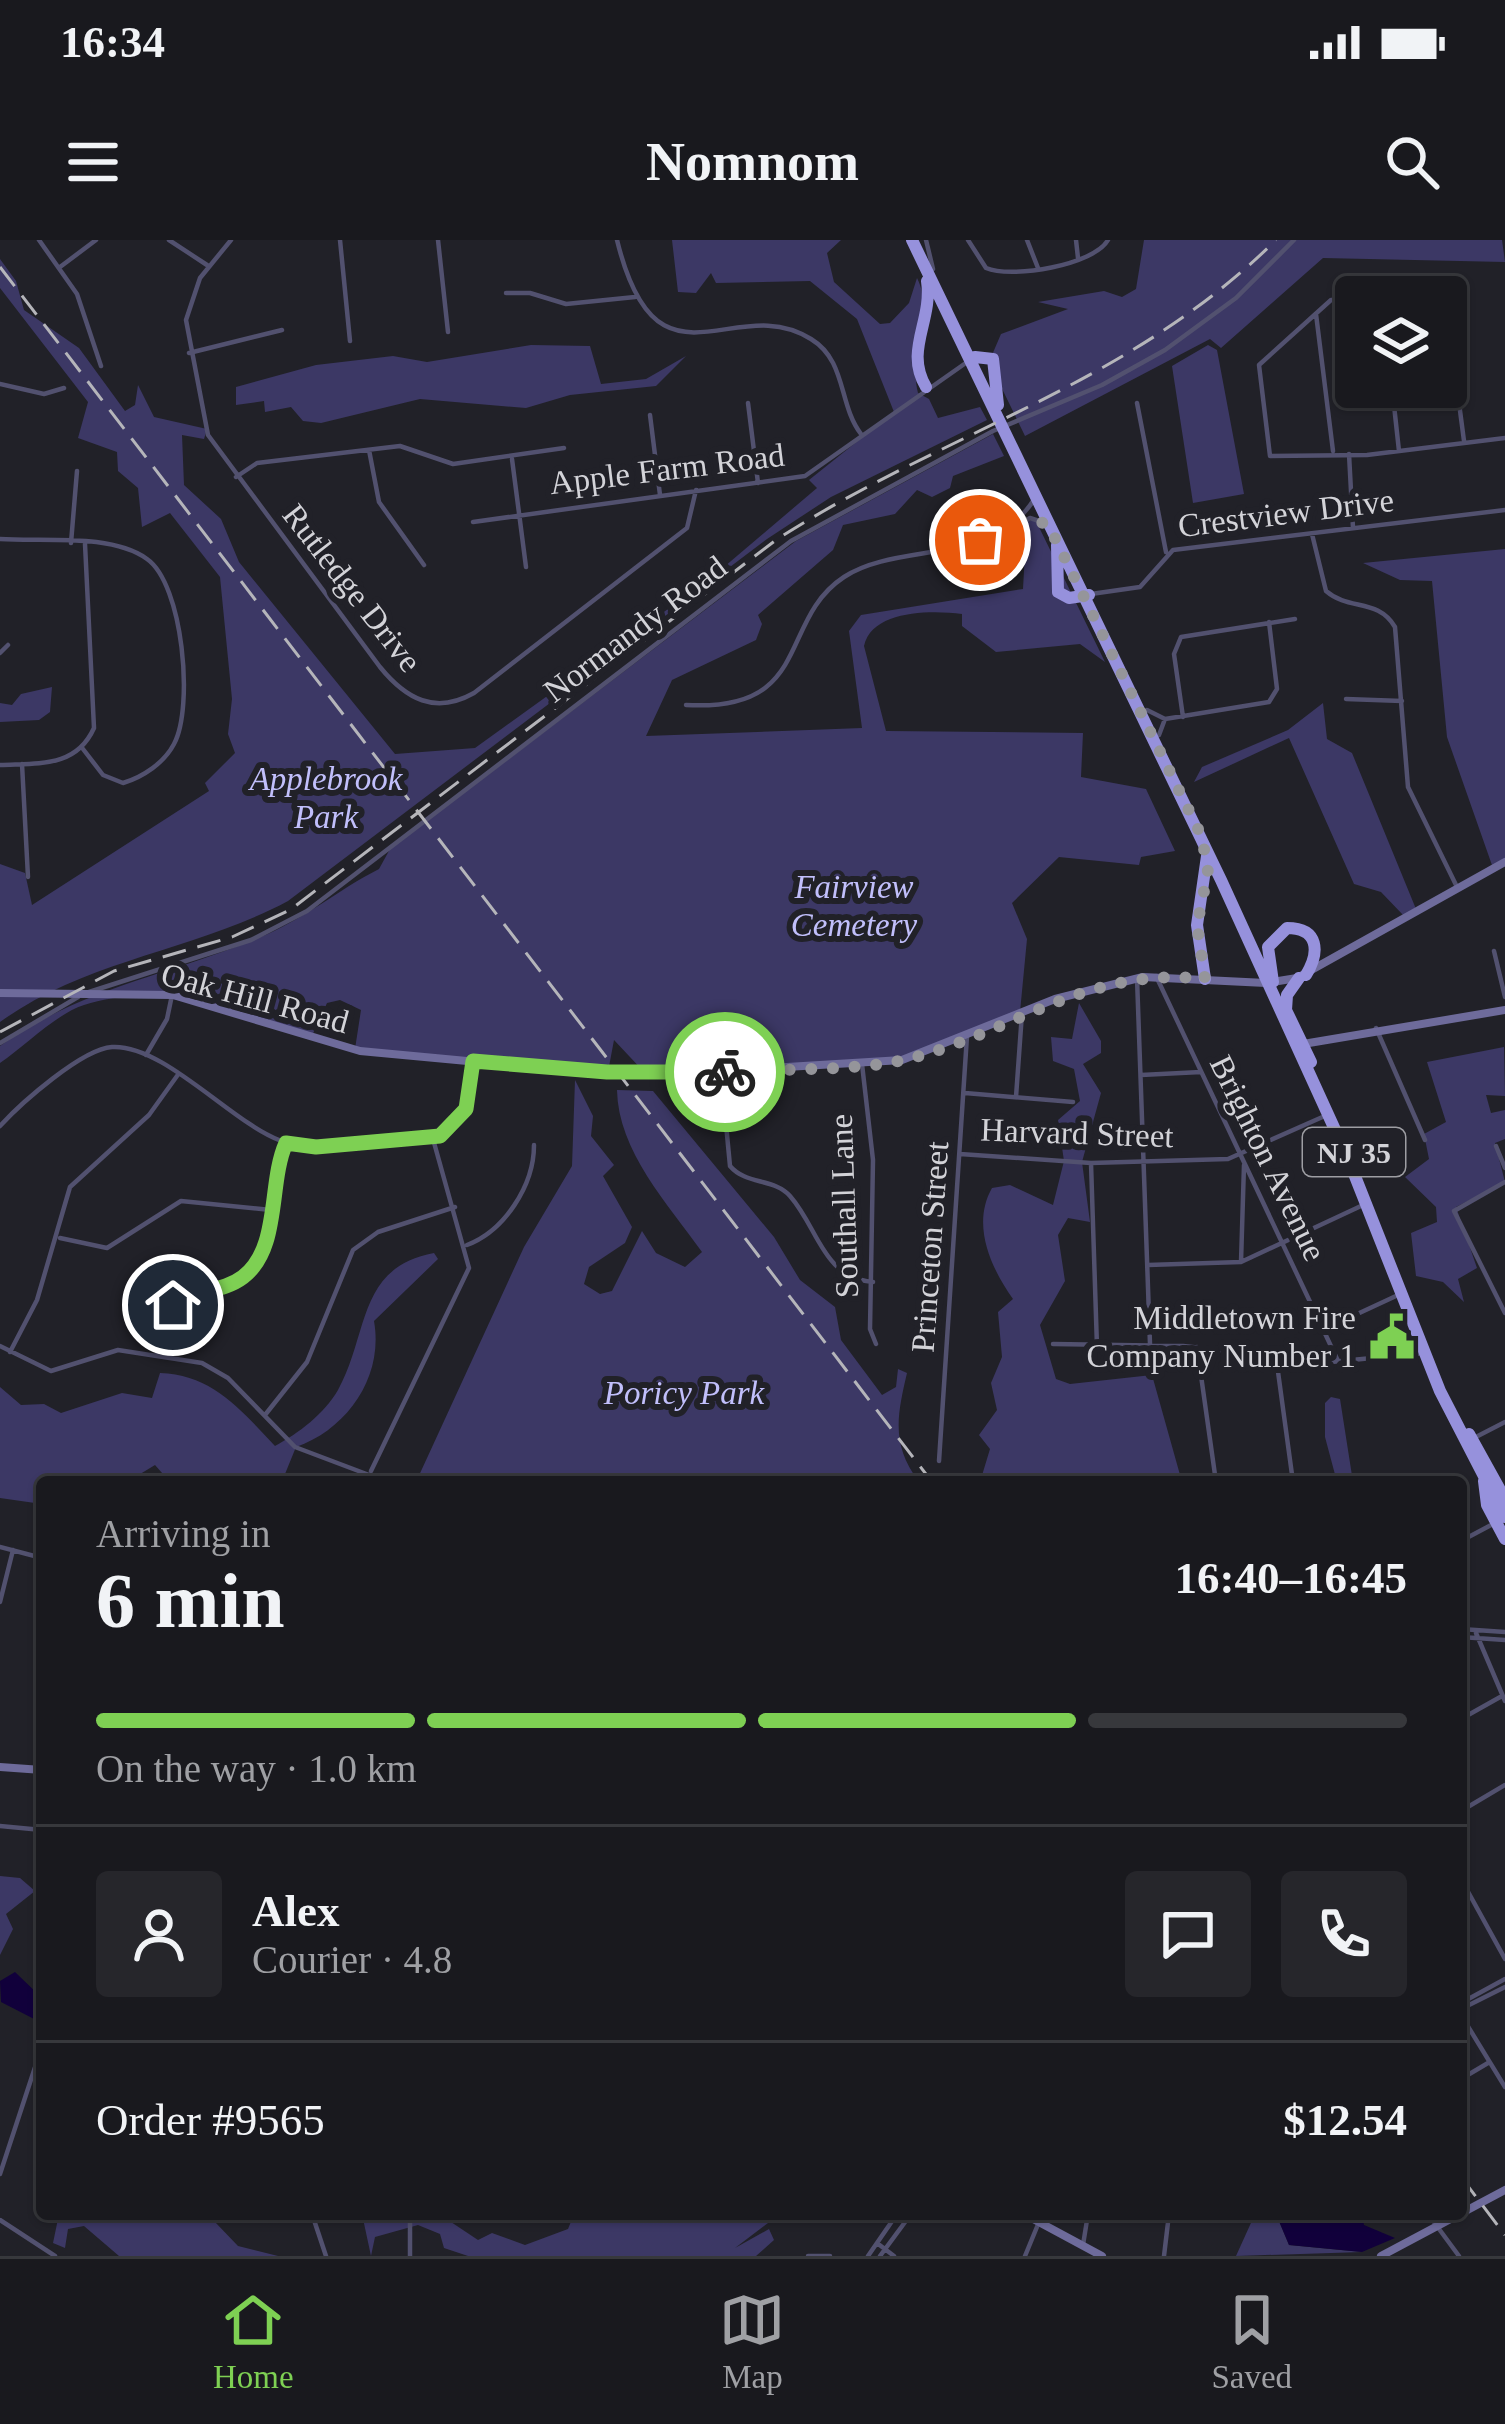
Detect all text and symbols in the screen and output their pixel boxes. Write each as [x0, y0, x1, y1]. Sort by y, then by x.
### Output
text: 16:34 [60, 17, 165, 67]
icon: menu [60, 129, 126, 195]
icon: search [1379, 129, 1445, 195]
text: Nomnom [646, 132, 859, 192]
map controls [1335, 276, 1467, 408]
button: layers [1335, 276, 1467, 408]
street label: Apple Farm Road [547, 437, 787, 501]
street label: Crestview Drive [1176, 482, 1396, 544]
pin [929, 489, 1031, 591]
street label: Rutledge Drive [275, 497, 429, 679]
icon: bag [947, 507, 1013, 573]
street label: Normandy Road [537, 548, 734, 709]
park label: Applebrook Park [248, 761, 404, 835]
park label: Fairview Cemetery [791, 869, 918, 943]
street label: Oak Hill Road [157, 956, 353, 1040]
courier [665, 1012, 785, 1132]
icon: bike [692, 1039, 758, 1105]
street label: Brighton Avenue [1203, 1049, 1333, 1267]
street label: Harvard Street [980, 1112, 1174, 1154]
street label: Southall Lane [823, 1113, 865, 1299]
road number: NJ 35 [1303, 1128, 1405, 1176]
street label: Princeton Street [905, 1140, 955, 1354]
pin [122, 1254, 224, 1356]
icon: home [140, 1272, 206, 1338]
place label: Middletown Fire Company Number 1 [1087, 1300, 1356, 1374]
public building icon: Middletown Fire Company Number 1 [1367, 1312, 1417, 1362]
park label: Poricy Park [603, 1375, 766, 1411]
text: Arriving in [96, 1512, 270, 1555]
text: 16:40–16:45 [1175, 1553, 1407, 1603]
text: 6 min [96, 1557, 285, 1644]
text: On the way · 1.0 km [96, 1747, 417, 1790]
button: person [96, 1871, 222, 1997]
button: chat [1125, 1871, 1251, 1997]
button: phone [1281, 1871, 1407, 1997]
text: Alex [252, 1886, 339, 1936]
text: Courier · 4.8 [252, 1938, 452, 1981]
text: Order #9565 [96, 2095, 325, 2145]
text: $12.54 [1283, 2095, 1407, 2145]
tab: Home [213, 2287, 294, 2396]
tab: Map [719, 2287, 785, 2396]
tab: Saved [1211, 2287, 1292, 2396]

